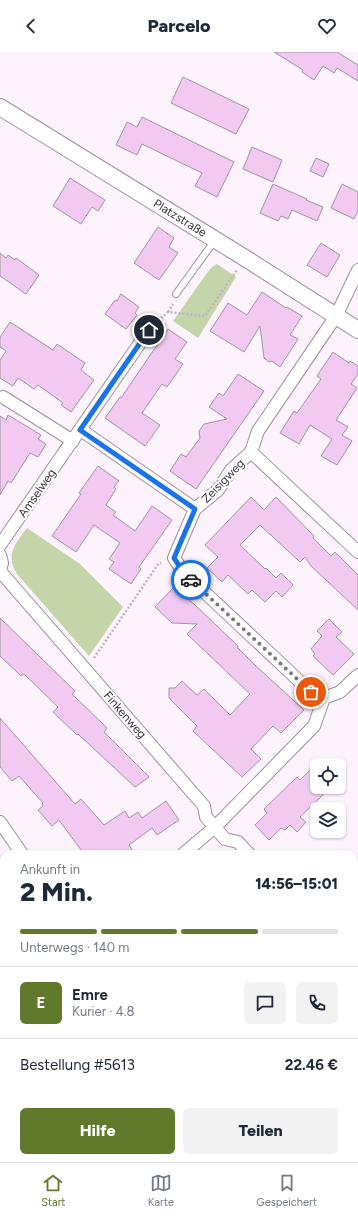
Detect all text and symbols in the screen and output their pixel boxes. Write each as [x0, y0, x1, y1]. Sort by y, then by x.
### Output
icon: back [20, 15, 42, 37]
text: Parcelo [148, 15, 210, 37]
icon: heart [316, 15, 338, 37]
street label: Platzstraße [151, 196, 209, 240]
pin [132, 313, 166, 347]
icon: home [138, 319, 160, 341]
street label: Zeisigweg [199, 456, 247, 506]
street label: Amselweg [15, 466, 59, 520]
courier [171, 560, 211, 600]
icon: car [180, 569, 202, 591]
pin [294, 675, 328, 709]
icon: bag [300, 681, 322, 703]
street label: Finkenweg [101, 689, 149, 741]
map controls [310, 758, 346, 838]
button: locate [310, 758, 346, 794]
button: layers [310, 802, 346, 838]
text: Ankunft in [20, 862, 80, 877]
text: 14:56–15:01 [255, 875, 338, 893]
text: 2 Min. [20, 876, 93, 908]
text: Unterwegs · 140 m [20, 940, 129, 955]
button: chat [244, 982, 286, 1024]
button: phone [296, 982, 338, 1024]
text: Emre [72, 986, 108, 1004]
text: E [37, 994, 45, 1012]
text: Kurier · 4.8 [72, 1004, 135, 1019]
text: Bestellung #5613 [20, 1056, 135, 1074]
text: 22.46 € [285, 1056, 338, 1074]
button: Hilfe [20, 1108, 175, 1154]
button: Teilen [183, 1108, 338, 1154]
tab: Start [41, 1172, 66, 1209]
tab: Karte [148, 1172, 174, 1209]
tab: Gespeichert [256, 1172, 317, 1209]

